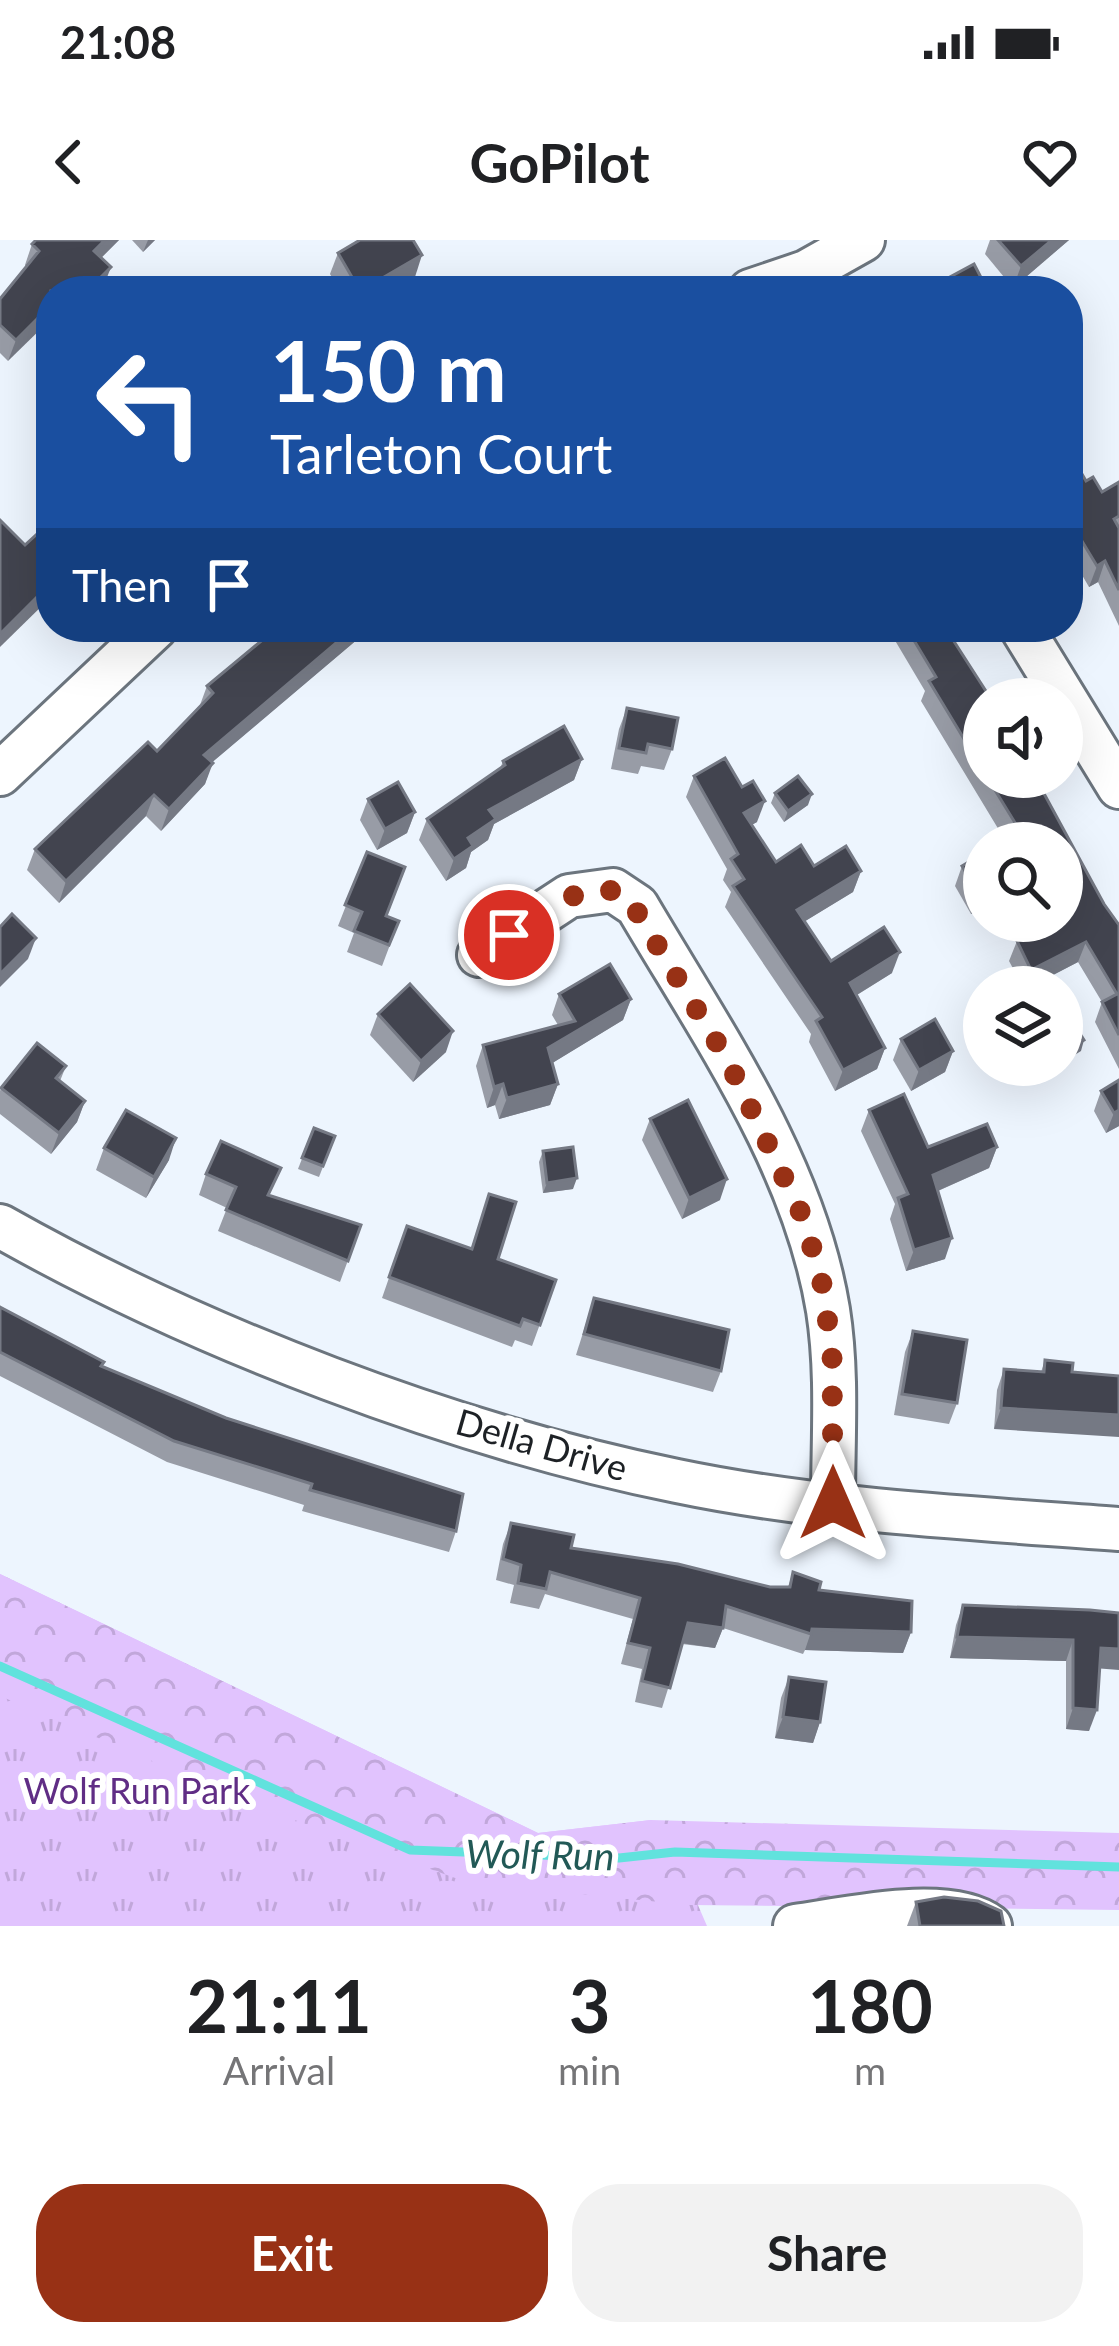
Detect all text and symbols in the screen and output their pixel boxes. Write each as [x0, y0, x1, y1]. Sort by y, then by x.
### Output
text: 21:08 [60, 15, 176, 69]
icon: back [36, 129, 102, 195]
icon: heart [1017, 129, 1083, 195]
text: GoPilot [469, 130, 650, 195]
text: 150 m [270, 319, 507, 420]
icon: left [72, 324, 228, 480]
text: Tarleton Court [270, 421, 612, 486]
icon: arrive [196, 552, 262, 618]
text: Then [72, 558, 172, 612]
map controls [963, 678, 1083, 1086]
button: sound [963, 678, 1083, 798]
button: search [963, 822, 1083, 942]
pin [458, 884, 560, 986]
icon: arrive [476, 902, 542, 968]
button: layers [963, 966, 1083, 1086]
street label: Della Drive [451, 1399, 633, 1489]
position arrow [770, 1440, 896, 1566]
park label: Wolf Run Park [24, 1768, 251, 1812]
water label: Wolf Run [465, 1830, 615, 1878]
text: 21:11 [186, 1962, 372, 2048]
text: 3 [569, 1962, 611, 2048]
text: 180 [807, 1962, 933, 2048]
text: Arrival [223, 2047, 335, 2093]
text: min [558, 2047, 621, 2093]
text: m [854, 2047, 886, 2093]
button: Exit [36, 2184, 548, 2322]
button: Share [572, 2184, 1083, 2322]

